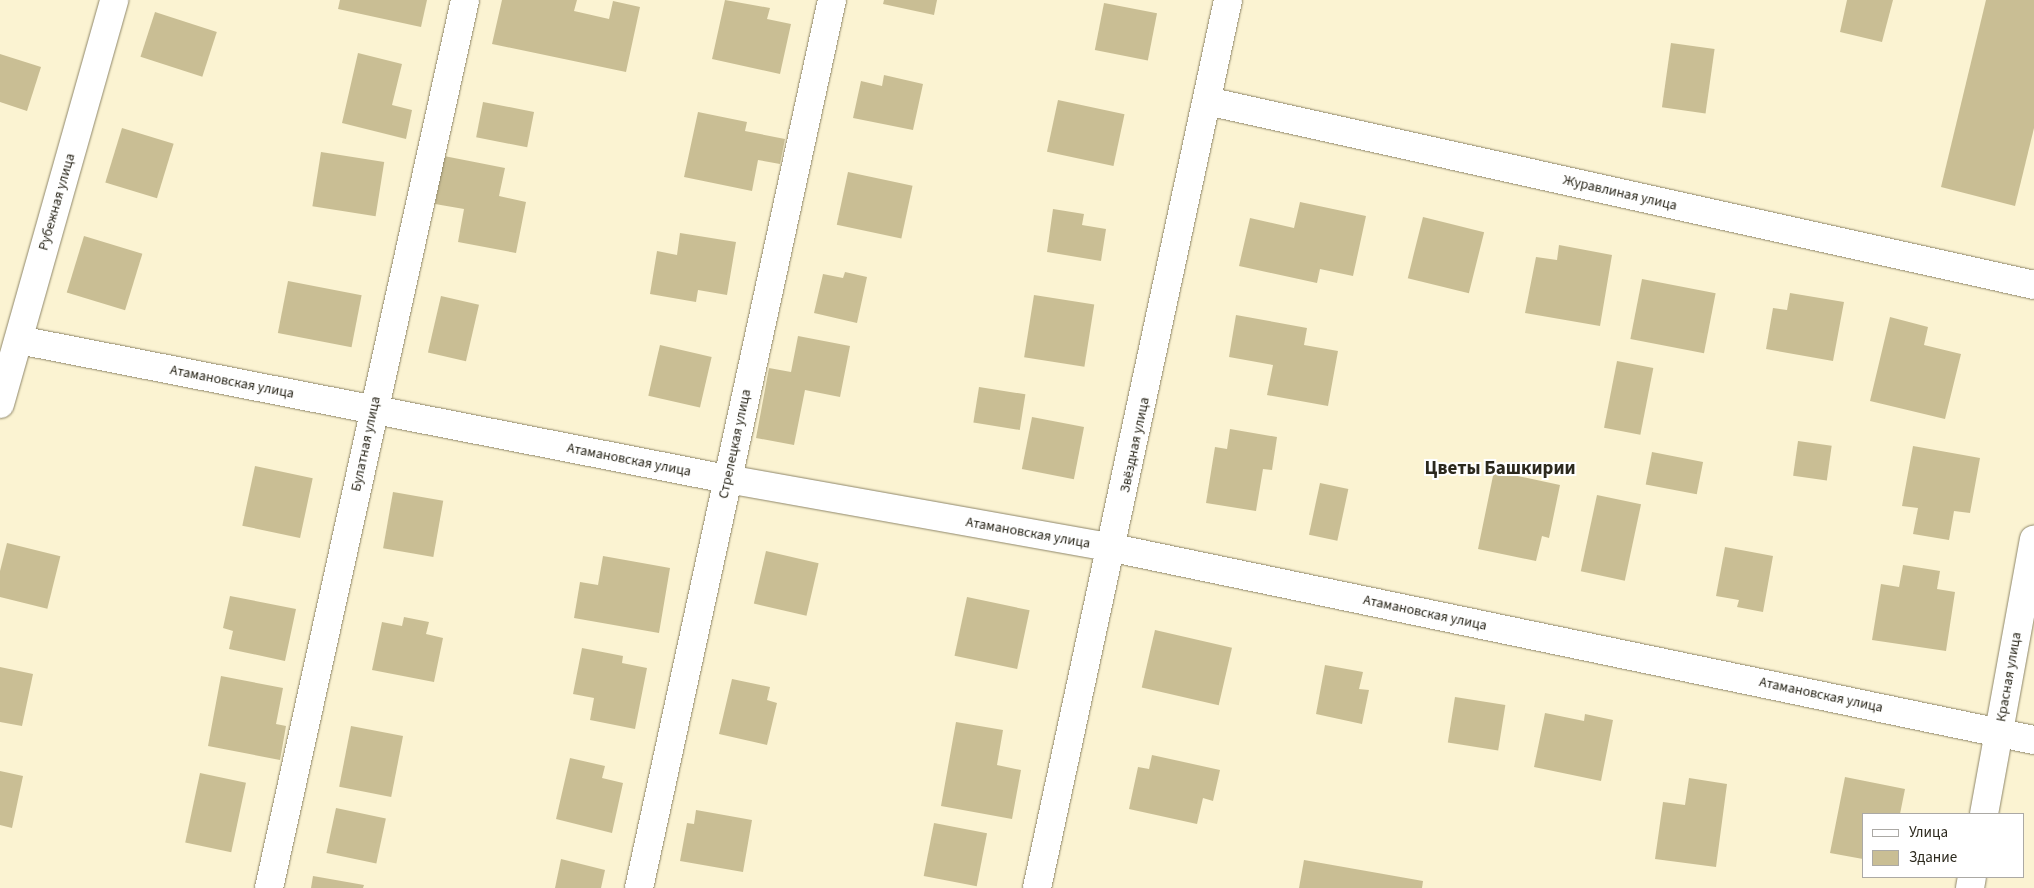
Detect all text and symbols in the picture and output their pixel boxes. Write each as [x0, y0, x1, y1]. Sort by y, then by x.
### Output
street label: Рубежная улица [35, 152, 79, 252]
street label: Журавлиная улица [1561, 172, 1679, 214]
street label: Атамановская улица [169, 362, 295, 402]
street label: Стрелецкая улица [715, 388, 755, 500]
street label: Булатная улица [348, 395, 384, 493]
street label: Звёздная улица [1117, 396, 1153, 494]
street label: Атамановская улица [566, 440, 692, 480]
district label: Цветы Башкирии [1424, 458, 1576, 480]
street label: Атамановская улица [964, 514, 1092, 552]
street label: Атамановская улица [1362, 592, 1488, 634]
street label: Красная улица [1993, 631, 2025, 723]
street label: Атамановская улица [1758, 674, 1884, 716]
legend [1862, 813, 2024, 878]
text: Улица [1909, 822, 1948, 843]
text: Здание [1909, 847, 1957, 868]

